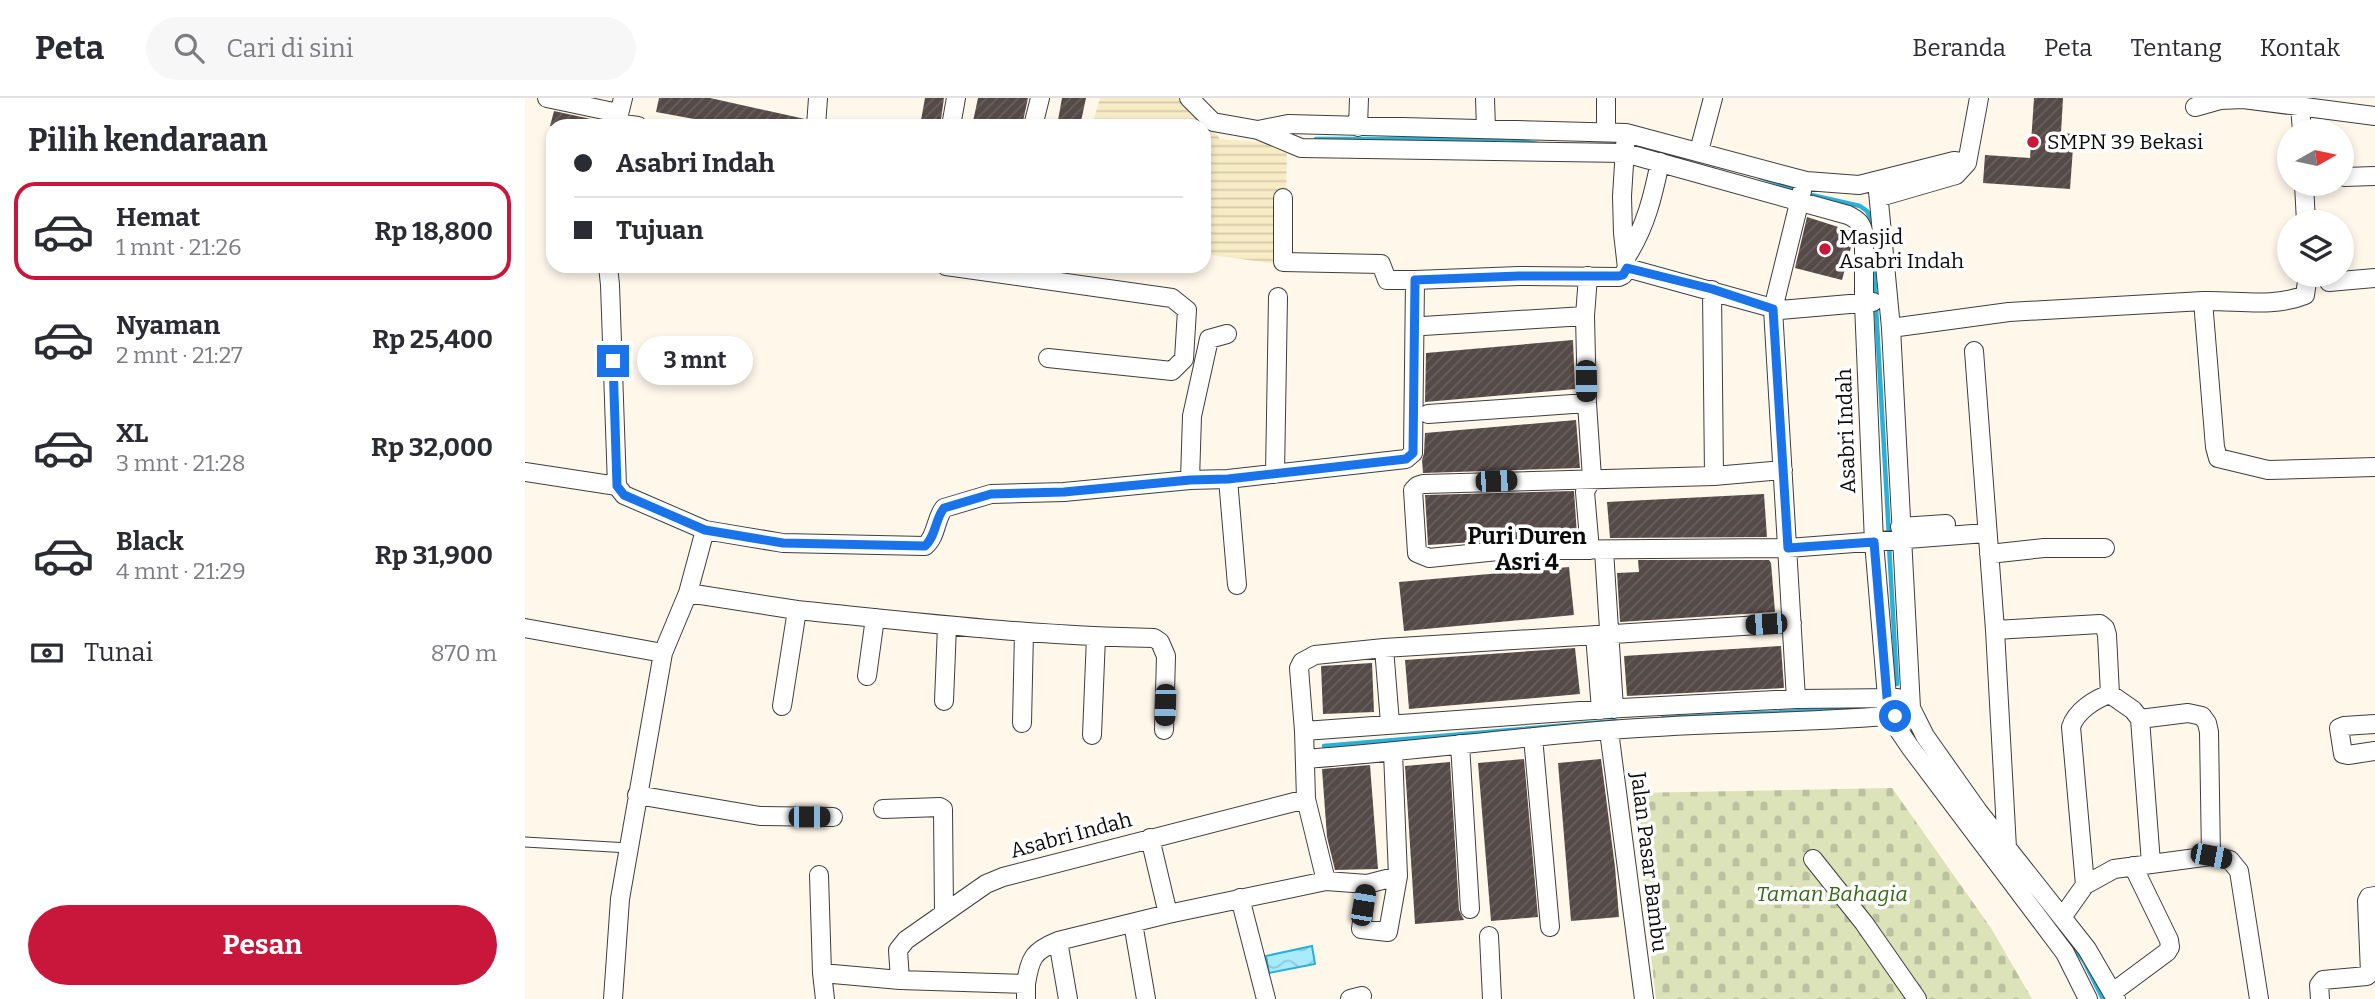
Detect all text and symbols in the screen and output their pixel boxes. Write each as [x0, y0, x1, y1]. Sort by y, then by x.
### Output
search box [146, 17, 636, 80]
text: Peta [35, 28, 104, 68]
icon: search [170, 29, 208, 67]
text: Cari di sini [226, 33, 354, 64]
text: Beranda [1912, 34, 2006, 62]
text: Peta [2044, 34, 2093, 62]
text: Tentang [2131, 34, 2222, 62]
text: Kontak [2260, 34, 2340, 62]
north arrow [2277, 119, 2354, 196]
map controls [2277, 119, 2354, 287]
text: Pilih kendaraan [28, 121, 268, 159]
place label: SMPN 39 Bekasi [2047, 129, 2203, 155]
marker: SMPN 39 Bekasi [2025, 134, 2041, 150]
text: Asabri Indah [616, 148, 775, 179]
icon: car [32, 200, 95, 263]
text: Hemat [116, 202, 200, 233]
button: layers [2277, 210, 2354, 287]
text: Tujuan [616, 215, 703, 246]
text: Rp 18,800 [374, 216, 493, 247]
place label: Masjid Asabri Indah [1839, 224, 1964, 274]
text: 1 mnt · 21:26 [116, 233, 242, 261]
marker: Masjid Asabri Indah [1817, 241, 1833, 257]
icon: car [32, 308, 95, 371]
text: Nyaman [116, 310, 220, 341]
text: Rp 25,400 [372, 324, 493, 355]
callout: 3 mnt [637, 336, 753, 386]
text: 2 mnt · 21:27 [116, 341, 243, 369]
route end [597, 345, 629, 377]
text: 3 mnt [663, 346, 727, 374]
car [1576, 360, 1597, 402]
street label: Asabri Indah [1831, 368, 1861, 494]
icon: car [32, 416, 95, 479]
text: XL [116, 418, 148, 449]
text: Rp 32,000 [371, 432, 493, 463]
text: 3 mnt · 21:28 [116, 449, 246, 477]
car [1475, 470, 1518, 492]
district label: Puri Duren Asri 4 [1467, 522, 1587, 576]
icon: car [32, 524, 95, 587]
text: Black [116, 526, 184, 557]
text: Rp 31,900 [375, 540, 493, 571]
text: 4 mnt · 21:29 [116, 557, 246, 585]
car [1745, 612, 1788, 636]
icon: cash [28, 634, 66, 672]
text: Tunai [84, 637, 153, 668]
text: 870 m [431, 639, 497, 667]
car [1154, 684, 1177, 726]
route start [1879, 700, 1911, 732]
street label: Jalan Pasar Bambu [1625, 770, 1673, 953]
street label: Asabri Indah [1007, 806, 1135, 864]
car [789, 807, 831, 828]
car [2189, 842, 2234, 870]
park label: Taman Bahagia [1756, 881, 1908, 907]
car [1350, 882, 1377, 928]
button: Pesan [28, 905, 497, 985]

